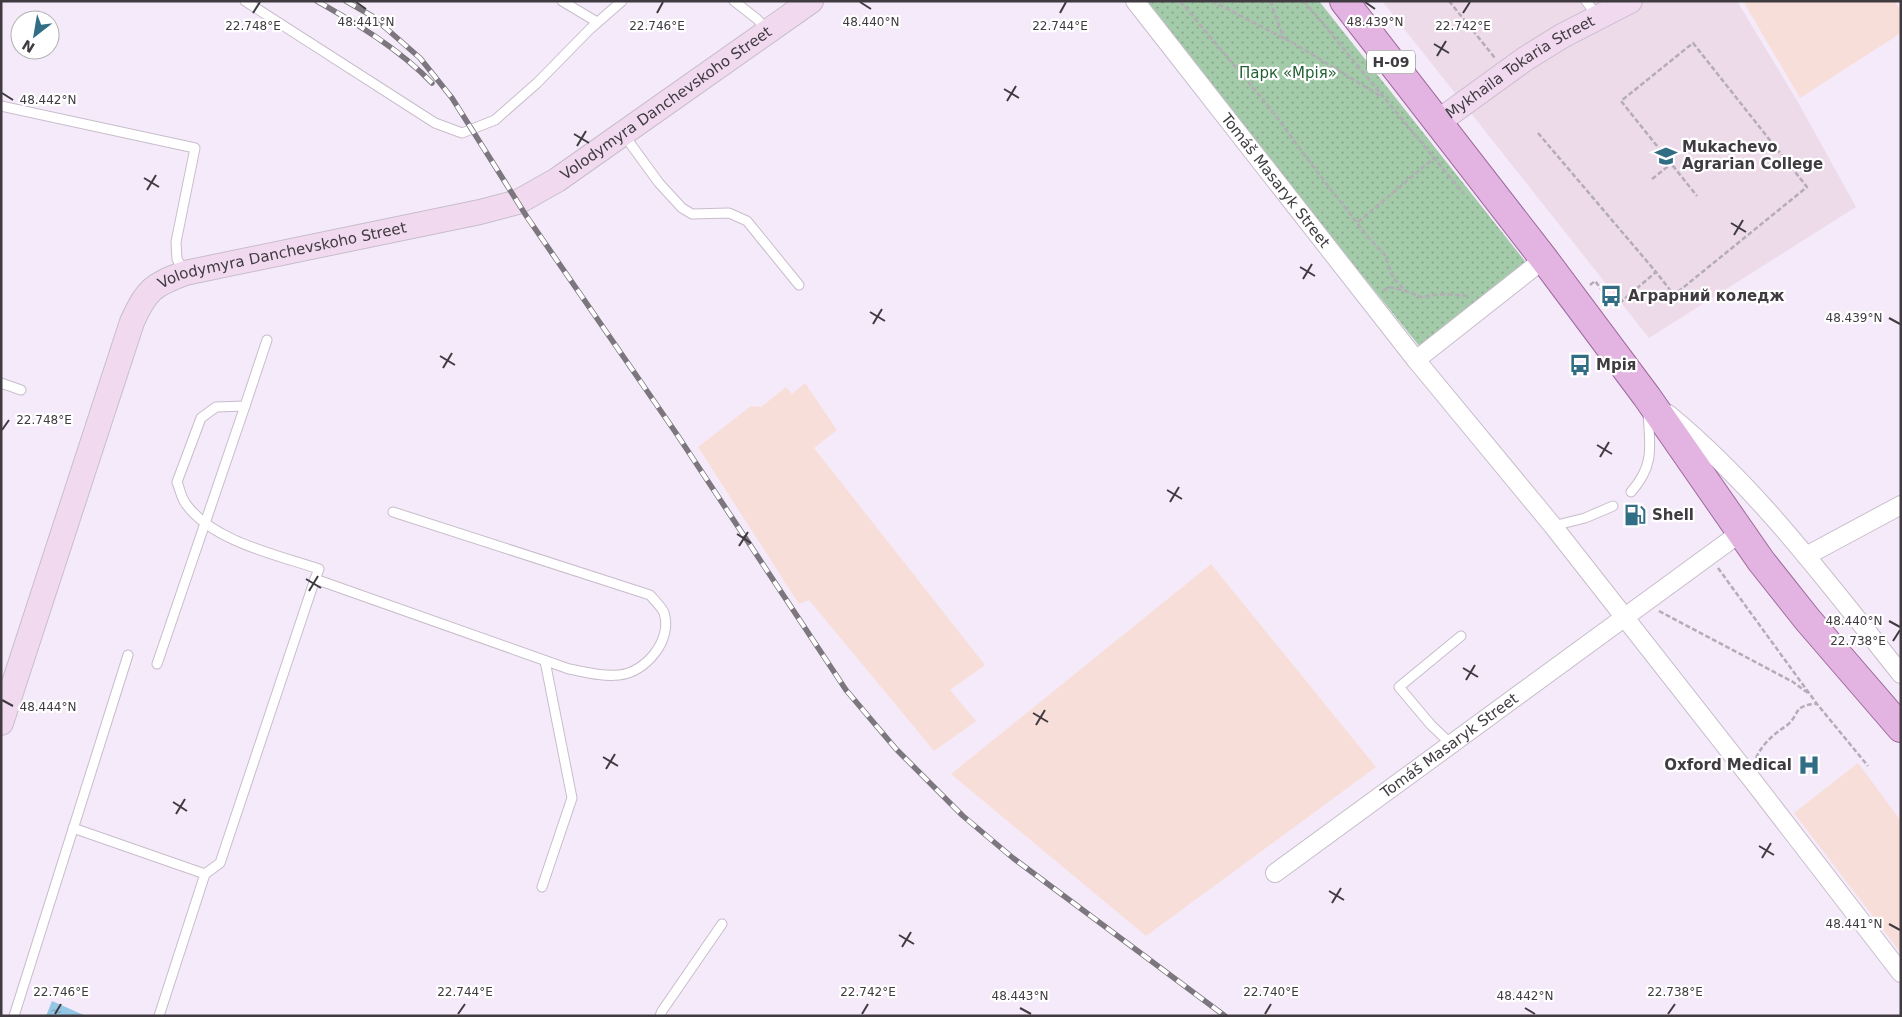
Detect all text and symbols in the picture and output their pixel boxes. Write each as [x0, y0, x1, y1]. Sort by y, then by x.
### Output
north arrow [10, 10, 60, 60]
street label: Mykhaila Tokaria Street [1442, 12, 1598, 123]
text: 48.441°N [338, 15, 394, 29]
text: 48.440°N [843, 15, 899, 29]
text: 48.439°N [1347, 15, 1403, 29]
text: 22.748°E [225, 19, 281, 33]
text: 22.746°E [629, 19, 685, 33]
text: 22.744°E [1032, 19, 1088, 33]
text: 22.742°E [1435, 19, 1491, 33]
street label: Volodymyra Danchevskoho Street [557, 23, 775, 184]
text: N [19, 36, 37, 56]
road number: Н-09 [1367, 51, 1415, 74]
park label: Парк «Мрія» [1239, 64, 1337, 82]
text: 48.442°N [20, 93, 76, 107]
street label: Tomáš Masaryk Street [1217, 109, 1334, 251]
place label: Mukachevo Agrarian College [1682, 138, 1823, 173]
school or university icon: Mukachevo Agrarian College [1653, 143, 1679, 169]
street label: Volodymyra Danchevskoho Street [155, 218, 408, 292]
bus stop icon: Аграрний коледж [1598, 283, 1624, 309]
place label: Аграрний коледж [1628, 287, 1784, 305]
text: 48.439°N [1826, 311, 1882, 325]
bus stop icon: Мрія [1567, 352, 1593, 378]
place label: Мрія [1596, 356, 1636, 374]
text: 22.748°E [16, 413, 72, 427]
fuel station icon: Shell [1622, 502, 1648, 528]
place label: Shell [1652, 506, 1694, 524]
text: 48.440°N [1826, 614, 1882, 628]
text: 22.738°E [1830, 634, 1886, 648]
street label: Tomáš Masaryk Street [1376, 689, 1522, 802]
text: 48.444°N [20, 700, 76, 714]
hospital icon: Oxford Medical [1796, 752, 1822, 778]
place label: Oxford Medical [1664, 756, 1792, 774]
text: 48.441°N [1826, 917, 1882, 931]
text: 22.746°E [33, 985, 89, 999]
text: 22.744°E [437, 985, 493, 999]
text: 22.742°E [840, 985, 896, 999]
text: 22.740°E [1243, 985, 1299, 999]
text: 22.738°E [1647, 985, 1703, 999]
text: 48.443°N [992, 989, 1048, 1003]
text: 48.442°N [1497, 989, 1553, 1003]

